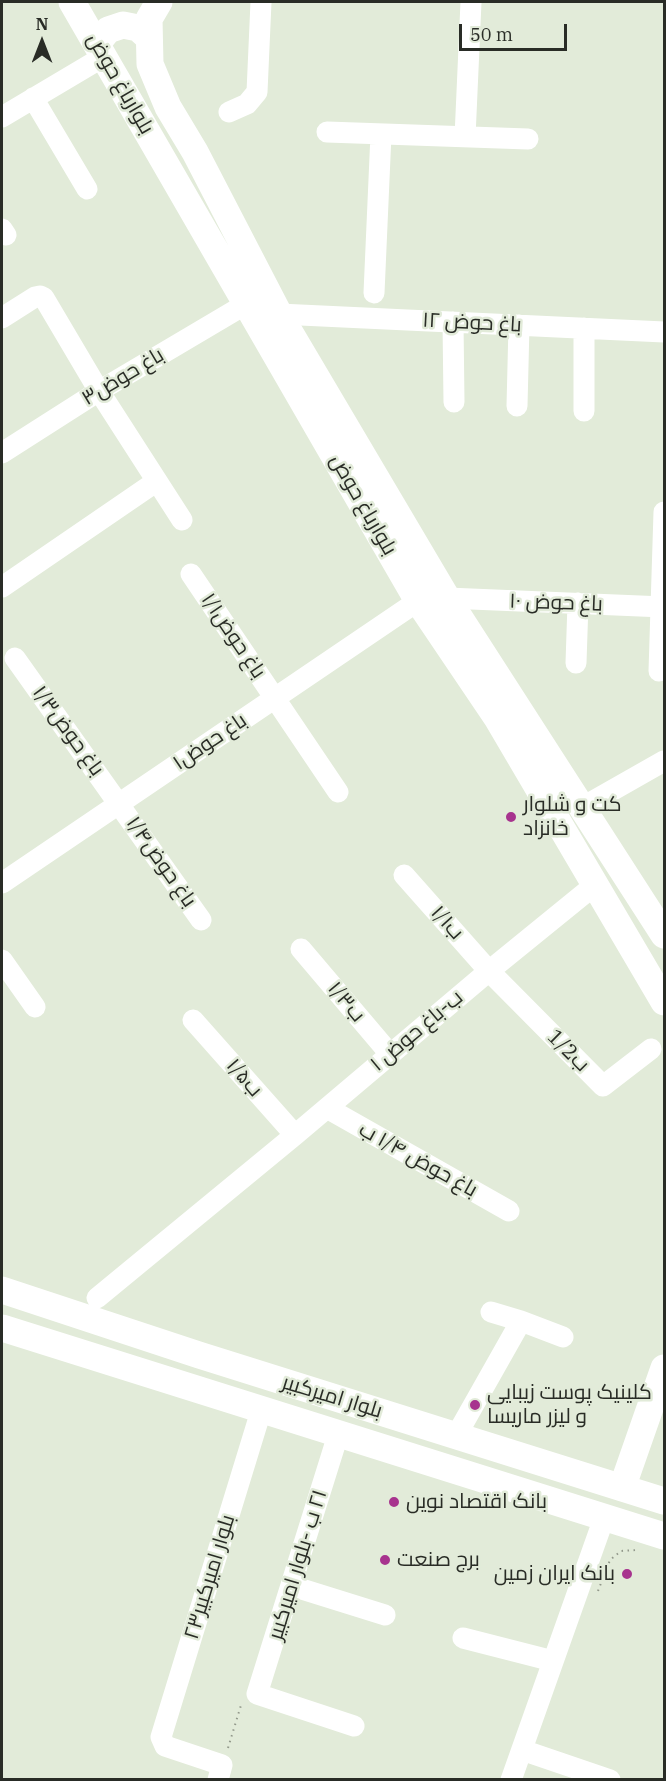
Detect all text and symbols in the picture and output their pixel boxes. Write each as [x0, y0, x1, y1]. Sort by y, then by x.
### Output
north arrow [12, 12, 72, 72]
scale bar [462, 12, 570, 50]
text: N [36, 14, 48, 34]
text: 50 m [470, 23, 513, 46]
street label: بلوارباغ حوض [81, 29, 159, 139]
street label: ۱۲ باغ حوض [422, 308, 522, 338]
street label: باغ حوض۳ [77, 343, 169, 411]
street label: بلوارباغ حوض [324, 450, 402, 560]
street label: باغ حوض۱/۱ [195, 588, 271, 684]
street label: ۱۰ باغ حوض [509, 589, 603, 617]
street label: باغ حوض۱/۳ [27, 681, 109, 781]
street label: باغ حوض۱ [168, 708, 252, 776]
place label: کت و شلوار خانزاد [523, 792, 622, 842]
marker: کت و شلوار خانزاد [504, 810, 518, 824]
street label: باغ حوض۱/۴ [121, 812, 201, 912]
street label: ب۱/۱ [425, 901, 469, 945]
street label: ب۱/۳ [322, 977, 370, 1027]
street label: ۱ ب-باغ حوض [366, 985, 468, 1077]
street label: 1/2ب [542, 1025, 594, 1077]
street label: ب۱/۵ [221, 1054, 267, 1102]
street label: باغ حوض ۱/۴ ب [354, 1117, 482, 1203]
street label: بلوار امیرکبیر [279, 1370, 385, 1424]
place label: کلینیک پوست زیبایی و لیزر ماریسا [487, 1380, 652, 1430]
marker: کلینیک پوست زیبایی و لیزر ماریسا [468, 1398, 482, 1412]
street label: ٢١ ب -بلوار امیرکبیر [263, 1487, 333, 1643]
place label: بانک اقتصاد نوین [406, 1489, 547, 1515]
marker: بانک اقتصاد نوین [387, 1495, 401, 1509]
street label: ۲۳بلوار امیرکبیر [179, 1512, 241, 1642]
place label: برج صنعت [397, 1547, 480, 1573]
marker: برج صنعت [378, 1553, 392, 1567]
place label: بانک ایران زمین [494, 1561, 615, 1587]
marker: بانک ایران زمین [620, 1567, 634, 1581]

